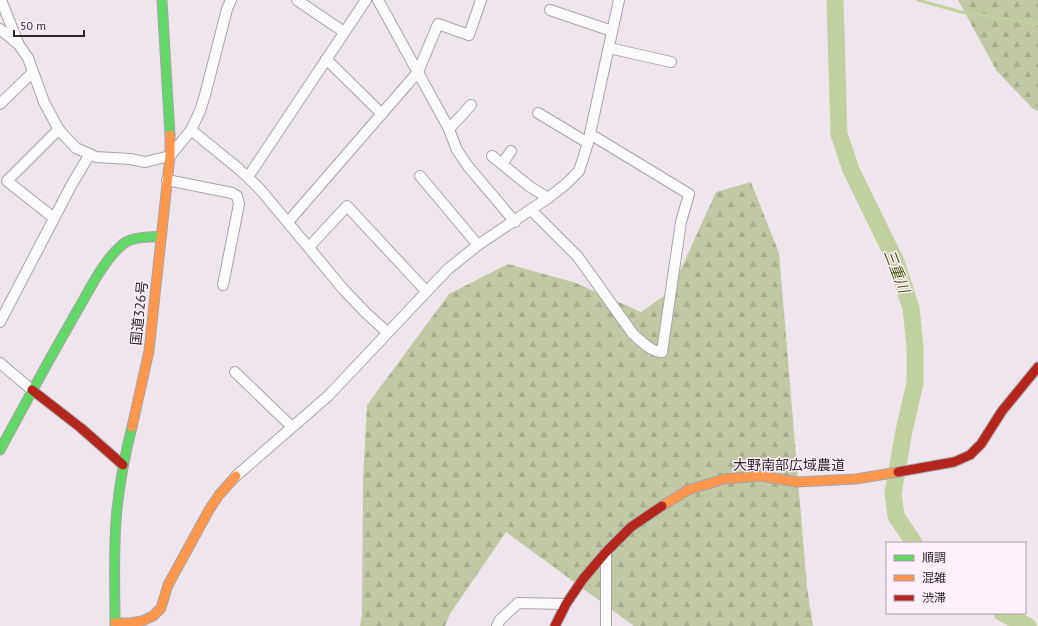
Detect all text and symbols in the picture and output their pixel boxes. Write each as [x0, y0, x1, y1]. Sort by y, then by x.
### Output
scale bar [14, 12, 84, 38]
text: 50 m [20, 18, 46, 33]
water label: 三重川 [880, 247, 915, 297]
street label: 国道326号 [127, 280, 151, 346]
street label: 大野南部広域農道 [733, 456, 845, 474]
legend [886, 542, 1026, 614]
text: 順調 [922, 550, 946, 565]
text: 混雑 [922, 570, 946, 585]
text: 渋滞 [922, 590, 946, 605]

